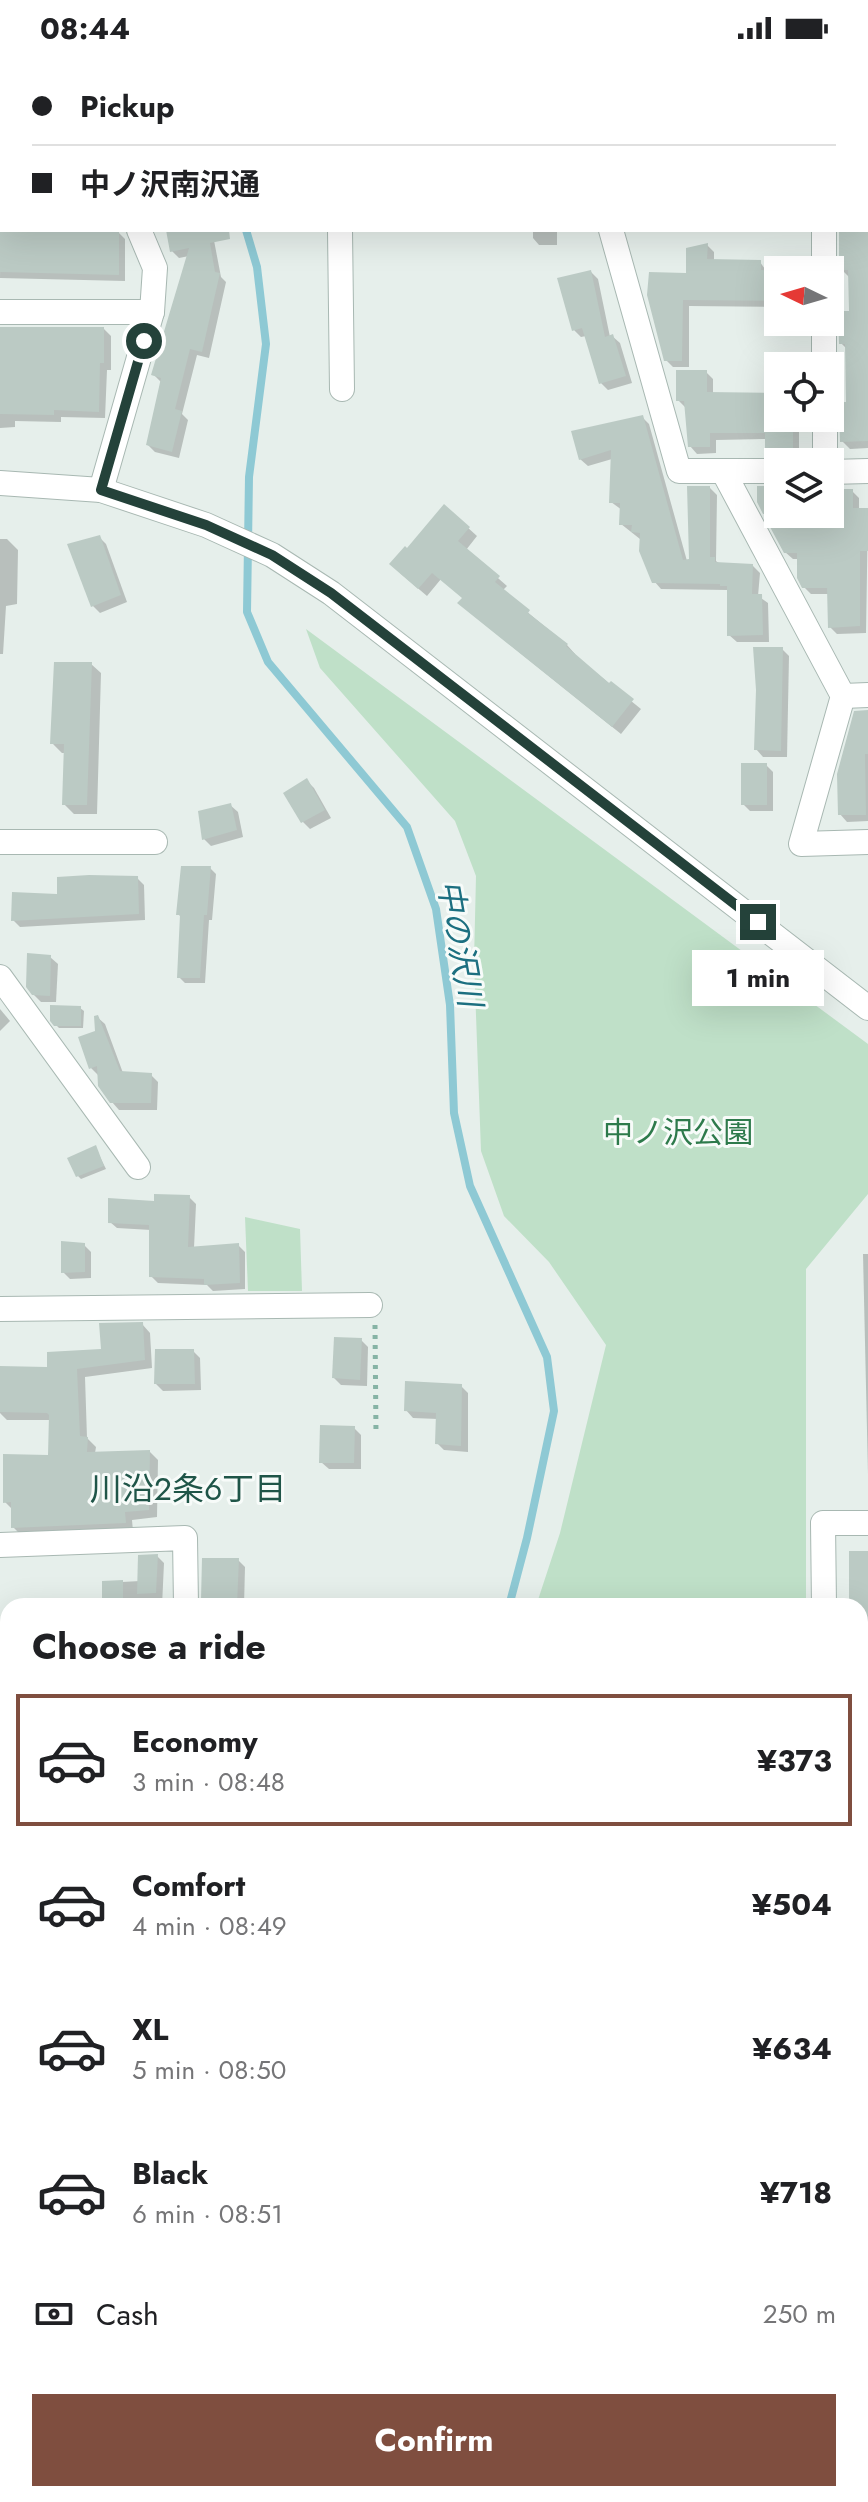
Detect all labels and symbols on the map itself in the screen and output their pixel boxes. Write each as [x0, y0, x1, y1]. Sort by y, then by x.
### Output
north arrow [764, 256, 844, 336]
route start [126, 323, 162, 359]
water label: 中の沢川 [426, 876, 494, 1013]
route end [740, 904, 776, 940]
callout: 1 min [692, 950, 824, 1006]
park label: 中ノ沢公園 [603, 1111, 753, 1154]
district label: 川沿2条6丁目 [90, 1466, 286, 1512]

